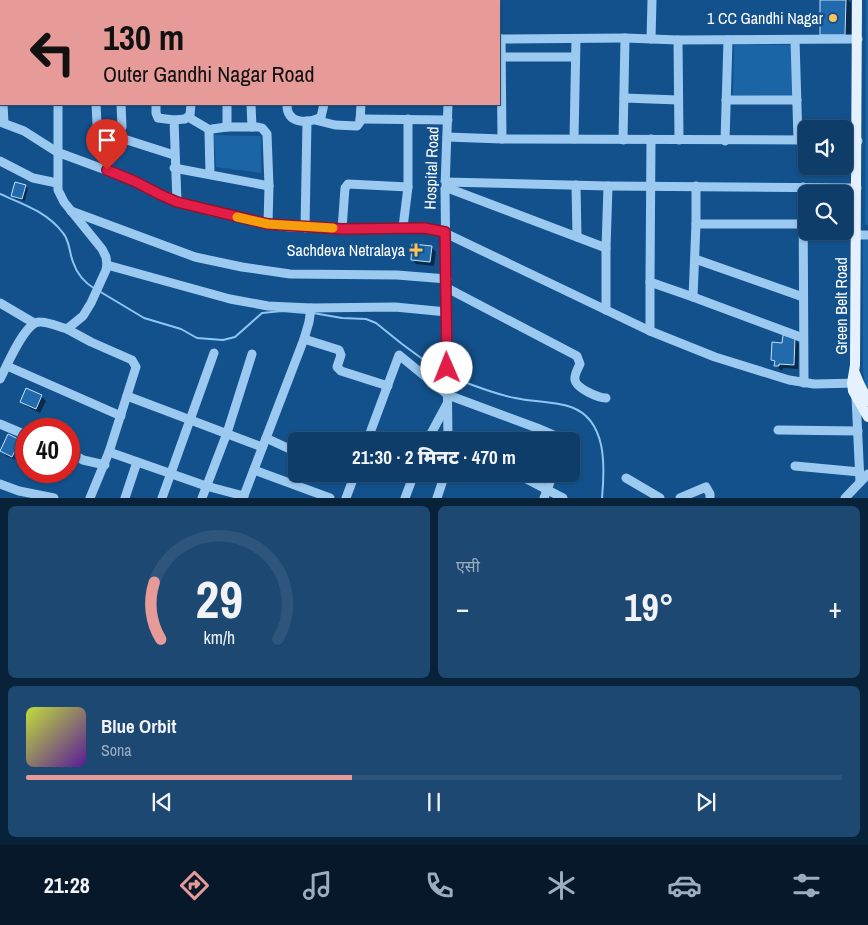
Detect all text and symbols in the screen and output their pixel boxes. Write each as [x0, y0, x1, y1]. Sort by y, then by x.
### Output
place label: 1 CC Gandhi Nagar [707, 7, 824, 29]
marker: 1 CC Gandhi Nagar [827, 12, 839, 24]
text: 130 m [103, 14, 184, 61]
icon: left [20, 20, 85, 85]
text: Outer Gandhi Nagar Road [103, 59, 315, 89]
pin [86, 119, 128, 170]
map controls [798, 120, 853, 240]
button: sound [798, 120, 853, 175]
icon: arrive [93, 126, 121, 154]
street label: Hospital Road [419, 126, 443, 210]
button: search [798, 185, 853, 240]
place label: Sachdeva Netralaya [287, 239, 406, 261]
marker: Sachdeva Netralaya [409, 243, 423, 257]
street label: Green Belt Road [830, 257, 852, 355]
position arrow [420, 341, 472, 393]
speed limit sign: 40 [15, 418, 80, 483]
text: 21:30 · 2 मिनट · 470 m [352, 444, 516, 470]
text: एसी [456, 555, 480, 577]
text: 29 [195, 564, 243, 634]
text: 19° [624, 582, 674, 633]
text: − [456, 589, 469, 627]
text: + [829, 589, 842, 627]
text: km/h [203, 626, 235, 650]
text: Blue Orbit [101, 713, 176, 739]
text: Sona [101, 739, 132, 761]
icon: previous [148, 788, 176, 816]
icon: pause [420, 788, 448, 816]
icon: next [692, 788, 720, 816]
icon: directions [177, 868, 212, 903]
icon: music [300, 868, 335, 903]
icon: phone [422, 868, 457, 903]
icon: climate [544, 868, 579, 903]
icon: car [667, 868, 702, 903]
icon: filters [789, 868, 824, 903]
text: 21:28 [44, 870, 90, 900]

